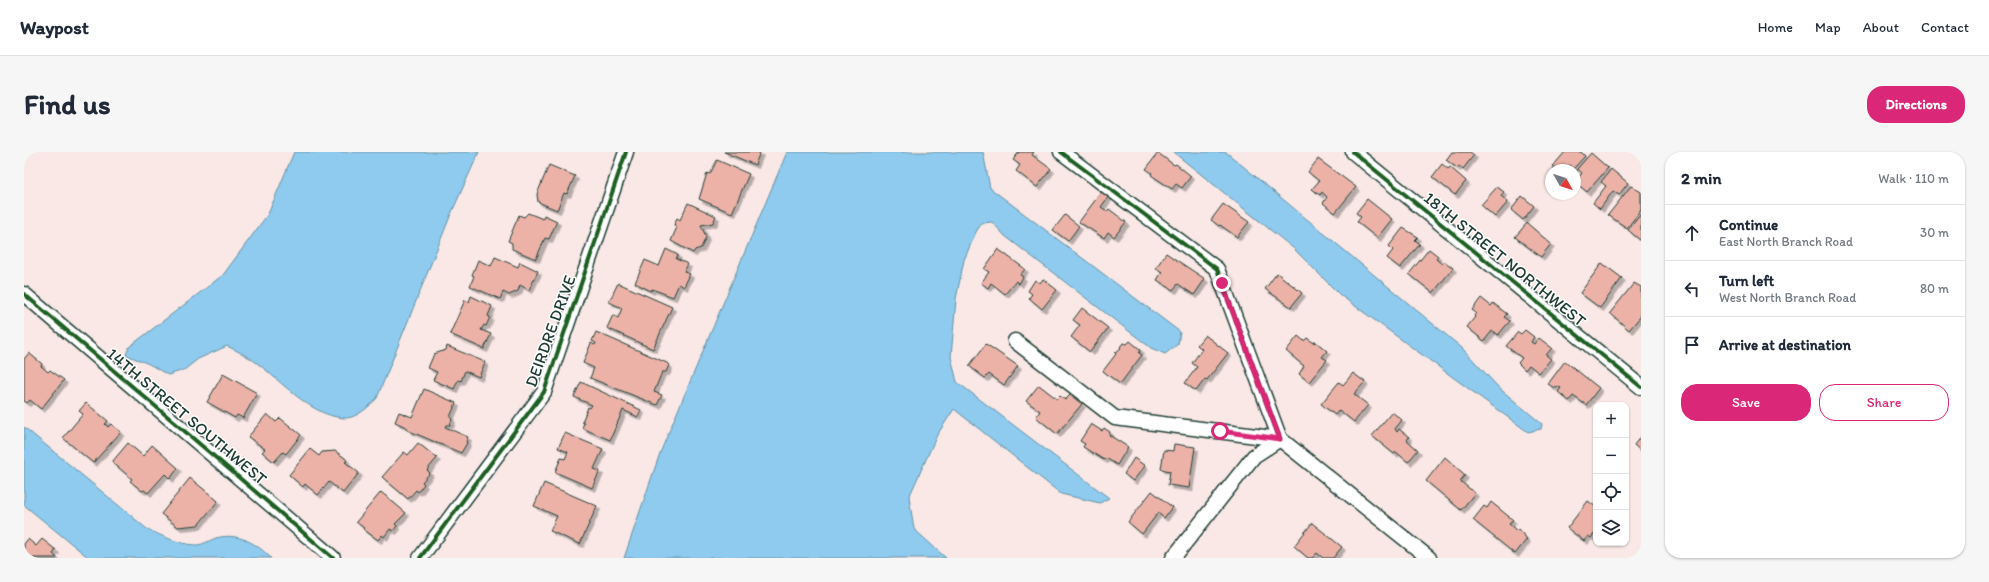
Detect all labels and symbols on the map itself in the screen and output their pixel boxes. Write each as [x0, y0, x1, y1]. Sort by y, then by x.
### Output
north arrow [1545, 164, 1581, 200]
street label: 18TH STREET NORTHWEST [1420, 187, 1590, 331]
street label: DEIRDRE DRIVE [521, 272, 579, 390]
route end [1213, 274, 1231, 292]
street label: 14TH STREET SOUTHWEST [103, 343, 271, 489]
route start [1211, 422, 1229, 440]

